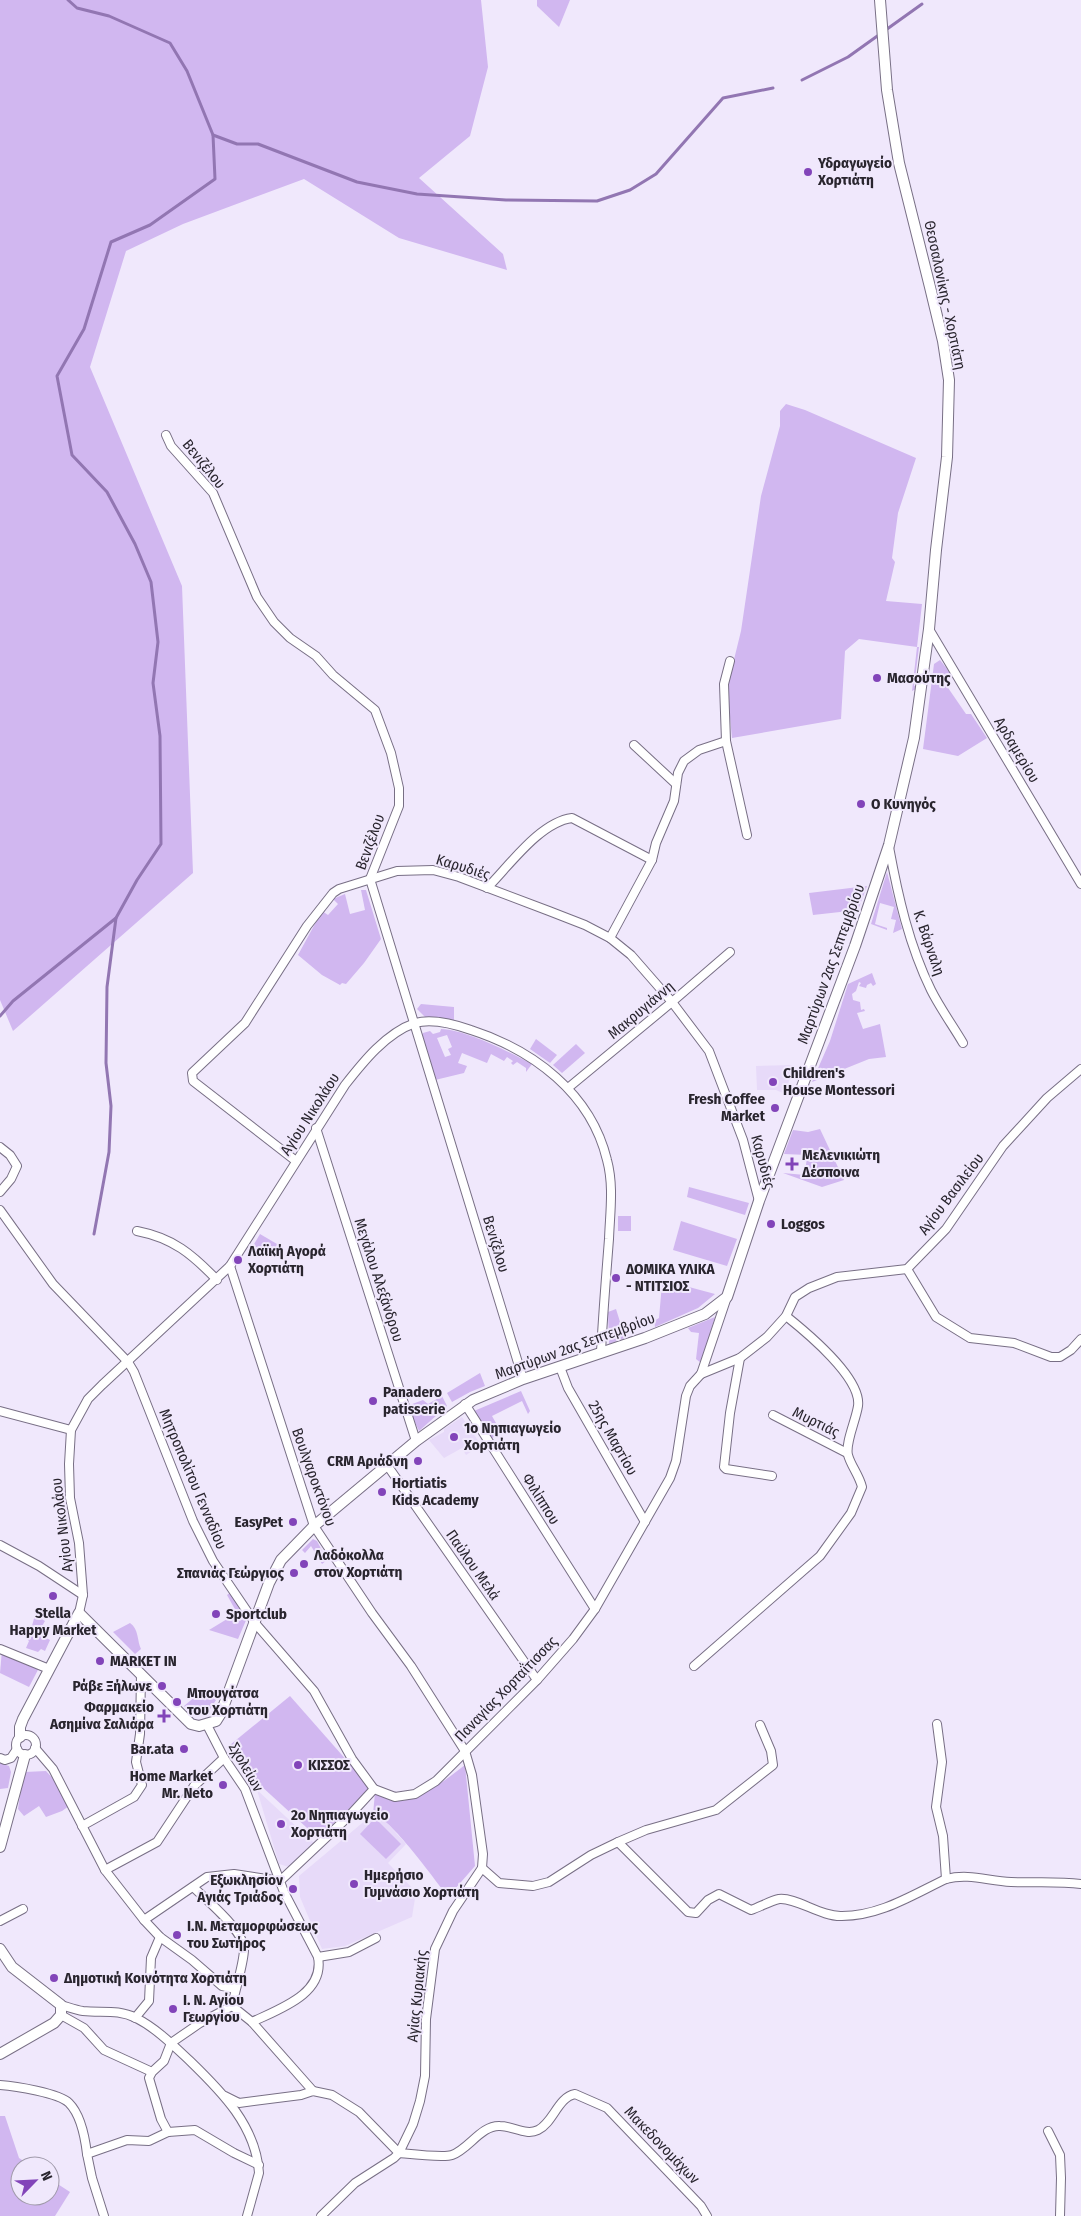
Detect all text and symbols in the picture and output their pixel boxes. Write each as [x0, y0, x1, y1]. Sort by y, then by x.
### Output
place label: Υδραγωγείο Χορτιάτη [817, 154, 892, 189]
marker: Υδραγωγείο Χορτιάτη [802, 166, 814, 178]
street label: Θεσσαλονίκης - Χορτιάτη [920, 219, 970, 371]
street label: Βενιζέλου [179, 436, 229, 492]
place label: Μασούτης [887, 669, 951, 687]
marker: Μασούτης [871, 672, 883, 684]
street label: Αρδαμερίου [990, 714, 1044, 786]
place label: Ο Κυνηγός [871, 795, 936, 813]
marker: Ο Κυνηγός [855, 798, 867, 810]
street label: Βενιζέλου [352, 812, 388, 872]
street label: Καρυδιές [434, 850, 493, 884]
street label: Μαρτύρων 2ας Σεπτεμβρίου [794, 882, 868, 1046]
street label: Κ. Βάρναλη [909, 908, 949, 978]
street label: Μακρυγιάννη [604, 977, 678, 1043]
place label: Children's House Montessori [783, 1064, 895, 1099]
street label: Αγίου Νικολάου [277, 1069, 343, 1159]
marker: Children's House Montessori [767, 1076, 779, 1088]
place label: Fresh Coffee Market [688, 1090, 766, 1125]
marker: Fresh Coffee Market [769, 1102, 781, 1114]
street label: Καρυδιές [747, 1133, 779, 1192]
place label: Μελενικιώτη Δέσποινα [801, 1146, 880, 1181]
street label: Αγίου Βασιλείου [914, 1150, 988, 1238]
marker: Μελενικιώτη Δέσποινα [786, 1158, 798, 1170]
street label: Βενιζέλου [479, 1213, 513, 1275]
place label: Loggos [781, 1215, 825, 1233]
street label: Μεγάλου Αλεξάνδρου [351, 1216, 407, 1344]
marker: Loggos [765, 1218, 777, 1230]
place label: Λαϊκή Αγορά Χορτιάτη [247, 1242, 326, 1277]
marker: Λαϊκή Αγορά Χορτιάτη [232, 1254, 244, 1266]
place label: ΔΟΜΙΚΑ ΥΛΙΚΑ - ΝΤΙΤΣΙΟΣ [625, 1260, 715, 1295]
marker: ΔΟΜΙΚΑ ΥΛΙΚΑ - ΝΤΙΤΣΙΟΣ [610, 1272, 622, 1284]
street label: Μαρτύρων 2ας Σεπτεμβρίου [493, 1309, 657, 1383]
place label: Panadero patisserie [383, 1383, 446, 1418]
marker: Panadero patisserie [367, 1395, 379, 1407]
street label: 25ης Μαρτίου [584, 1398, 642, 1478]
street label: Μυρτιάς [790, 1403, 843, 1441]
street label: Μητροπολίτου Γενναδίου [155, 1406, 231, 1552]
place label: 1ο Νηπιαγωγείο Χορτιάτη [463, 1419, 561, 1454]
street label: Βουλγαροκτόνου [288, 1425, 340, 1529]
marker: 1ο Νηπιαγωγείο Χορτιάτη [448, 1431, 460, 1443]
place label: CRM Αριάδνη [327, 1452, 408, 1470]
marker: CRM Αριάδνη [412, 1455, 424, 1467]
street label: Φιλίππου [518, 1470, 564, 1528]
place label: Hortiatis Kids Academy [392, 1474, 480, 1509]
street label: Αγίου Νικολάου [47, 1477, 77, 1573]
marker: Hortiatis Kids Academy [376, 1486, 388, 1498]
place label: EasyPet [235, 1513, 284, 1531]
marker: EasyPet [287, 1516, 299, 1528]
street label: Παύλου Μελά [442, 1526, 504, 1604]
place label: Λαδόκολλα στον Χορτιάτη [313, 1546, 402, 1581]
marker: Λαδόκολλα στον Χορτιάτη [298, 1558, 310, 1570]
place label: Σπανιάς Γεώργιος [177, 1564, 284, 1582]
marker: Σπανιάς Γεώργιος [288, 1567, 300, 1579]
marker: Stella Happy Market [47, 1590, 59, 1602]
place label: Stella Happy Market [10, 1604, 97, 1639]
place label: Sportclub [226, 1605, 287, 1623]
marker: Sportclub [210, 1608, 222, 1620]
street label: Παναγίας Χορταΐτισσας [451, 1632, 562, 1746]
place label: MARKET IN [110, 1652, 177, 1670]
marker: MARKET IN [94, 1655, 106, 1667]
place label: Ράβε Ξήλωνε [72, 1677, 152, 1695]
marker: Ράβε Ξήλωνε [156, 1680, 168, 1692]
place label: Μπουγάτσα του Χορτιάτη [186, 1684, 268, 1719]
marker: Μπουγάτσα του Χορτιάτη [171, 1696, 183, 1708]
place label: Φαρμακείο Ασημίνα Σαλιάρα [49, 1698, 154, 1733]
marker: Φαρμακείο Ασημίνα Σαλιάρα [158, 1710, 170, 1722]
street label: Σχολείων [225, 1739, 267, 1795]
place label: Bar.ata [130, 1740, 175, 1758]
marker: Bar.ata [178, 1743, 190, 1755]
place label: ΚΙΣΣΟΣ [308, 1756, 350, 1774]
marker: ΚΙΣΣΟΣ [292, 1759, 304, 1771]
place label: Home Market Mr. Neto [130, 1767, 214, 1802]
marker: Home Market Mr. Neto [217, 1779, 229, 1791]
place label: 2ο Νηπιαγωγείο Χορτιάτη [290, 1806, 389, 1841]
marker: 2ο Νηπιαγωγείο Χορτιάτη [275, 1818, 287, 1830]
place label: Ημερήσιο Γυμνάσιο Χορτιάτη [364, 1866, 479, 1901]
place label: Εξωκλησίον Αγιάς Τριάδος [196, 1871, 284, 1906]
marker: Ημερήσιο Γυμνάσιο Χορτιάτη [348, 1878, 360, 1890]
marker: Εξωκλησίον Αγιάς Τριάδος [287, 1883, 299, 1895]
place label: I.N. Μεταμορφώσεως του Σωτήρος [186, 1917, 318, 1952]
marker: I.N. Μεταμορφώσεως του Σωτήρος [171, 1929, 183, 1941]
street label: Αγίας Κυριακής [403, 1948, 431, 2043]
place label: Δημοτική Κοινότητα Χορτιάτη [63, 1969, 247, 1987]
marker: Δημοτική Κοινότητα Χορτιάτη [48, 1972, 60, 1984]
place label: Ι. Ν. Αγίου Γεωργίου [183, 1991, 244, 2026]
marker: Ι. Ν. Αγίου Γεωργίου [167, 2003, 179, 2015]
street label: Μακεδονομάχων [621, 2102, 704, 2188]
north arrow [10, 2156, 60, 2206]
text: N [37, 2169, 56, 2183]

